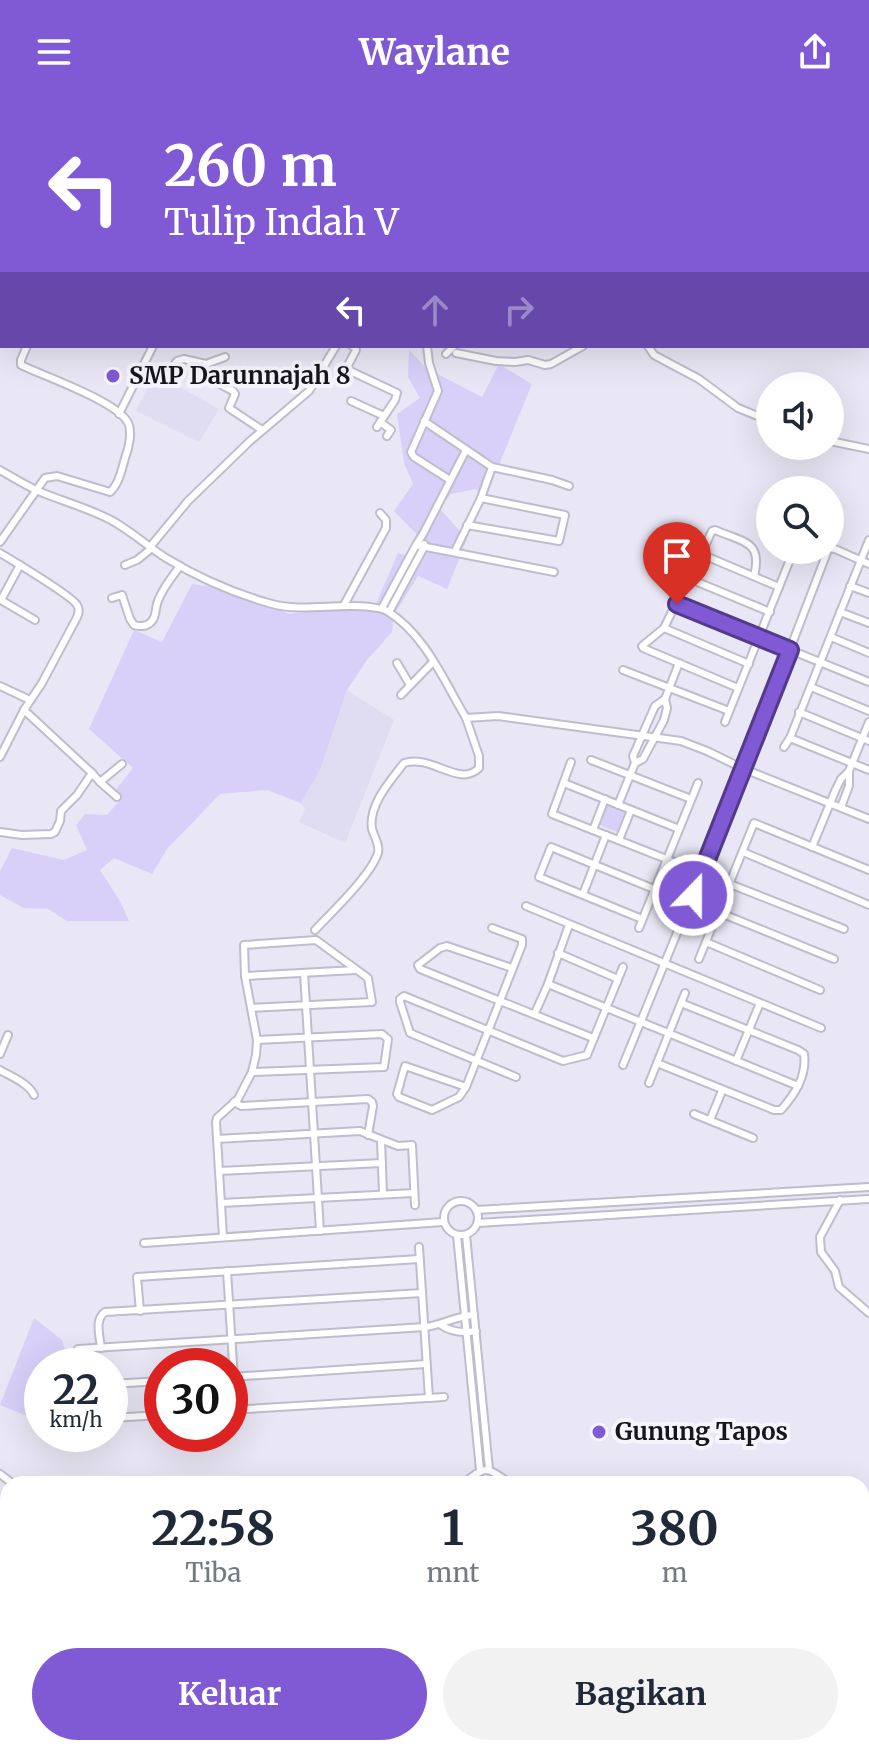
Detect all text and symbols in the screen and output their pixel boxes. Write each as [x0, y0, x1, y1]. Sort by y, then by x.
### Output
icon: menu [32, 30, 76, 74]
text: Waylane [359, 30, 510, 75]
icon: share [793, 30, 837, 74]
text: 260 m [164, 131, 337, 201]
icon: left [32, 136, 136, 240]
text: Tulip Indah V [164, 200, 399, 245]
icon: left [329, 288, 373, 332]
icon: ahead [413, 288, 457, 332]
icon: right [497, 288, 541, 332]
place label: SMP Darunnajah 8 [129, 360, 351, 391]
marker: SMP Darunnajah 8 [104, 367, 122, 385]
map controls [756, 372, 844, 564]
button: sound [756, 372, 844, 460]
button: search [756, 476, 844, 564]
pin [643, 522, 711, 604]
icon: arrive [655, 534, 699, 578]
position arrow [651, 853, 735, 937]
speed limit sign: 30 [144, 1348, 248, 1452]
text: 22 [53, 1365, 99, 1415]
text: km/h [50, 1407, 102, 1432]
place label: Gunung Tapos [615, 1416, 788, 1447]
marker: Gunung Tapos [590, 1423, 608, 1441]
text: 22:58 [151, 1498, 275, 1558]
text: 1 [442, 1498, 464, 1558]
text: 380 [631, 1498, 719, 1558]
text: Tiba [185, 1556, 241, 1589]
text: mnt [427, 1556, 479, 1589]
text: m [662, 1556, 688, 1589]
button: Keluar [32, 1648, 427, 1740]
button: Bagikan [443, 1648, 838, 1740]

